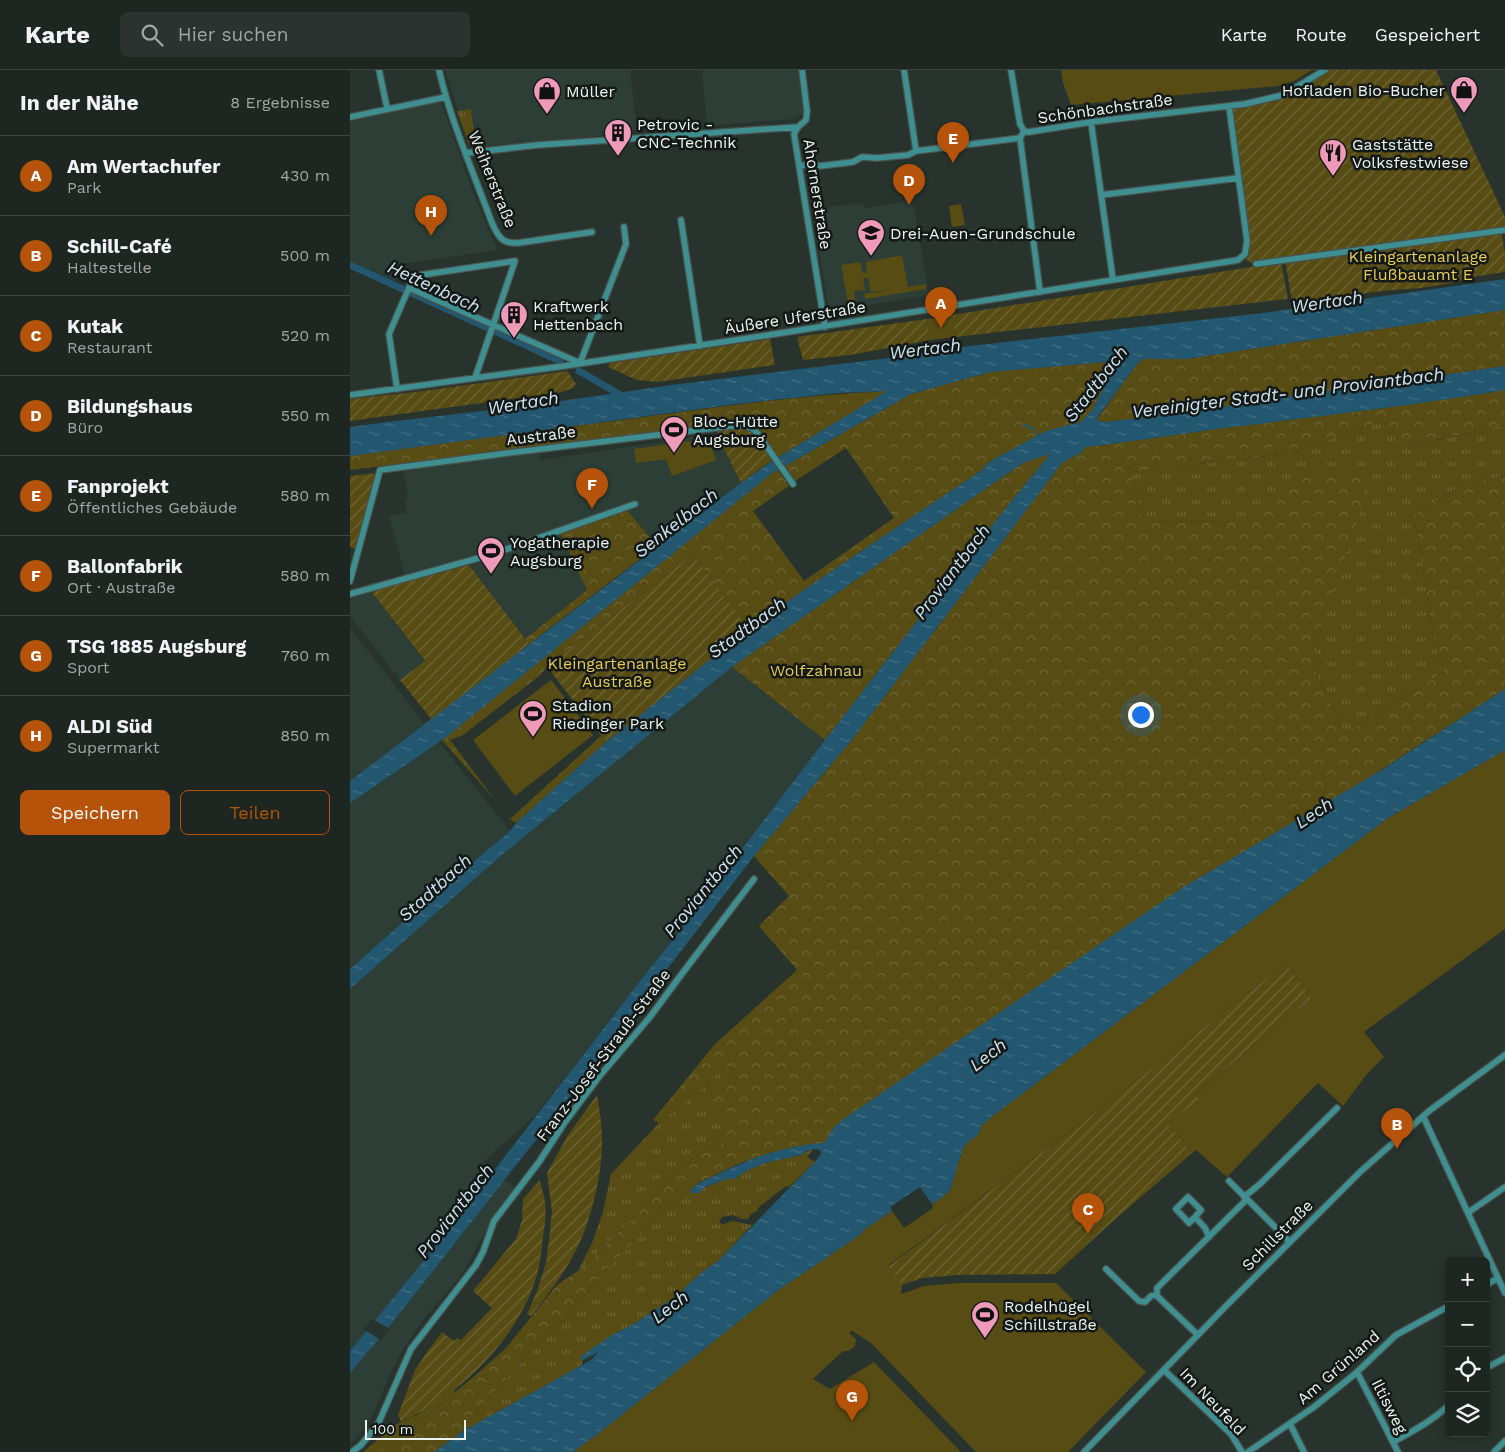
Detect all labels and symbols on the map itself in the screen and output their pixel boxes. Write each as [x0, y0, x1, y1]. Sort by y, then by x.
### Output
shop icon: Hofladen Bio-Bucher [1449, 75, 1479, 114]
shop icon: Müller [532, 76, 562, 115]
place label: Hofladen Bio-Bucher [1282, 81, 1445, 100]
place label: Müller [566, 82, 615, 101]
street label: Schönbachstraße [1036, 90, 1174, 127]
place label: Petrovic - CNC-Technik [637, 115, 736, 152]
building icon: Petrovic - CNC-Technik [603, 118, 633, 157]
pin: E [937, 122, 969, 163]
street label: Weiherstraße [464, 128, 521, 231]
place label: Gaststätte Volksfestwiese [1352, 135, 1468, 172]
street label: Ahornerstraße [799, 138, 836, 251]
restaurant icon: Gaststätte Volksfestwiese [1318, 138, 1348, 177]
pin: D [893, 164, 925, 205]
pin: H [415, 195, 447, 236]
school or university icon: Drei-Auen-Grundschule [856, 218, 886, 257]
place label: Drei-Auen-Grundschule [890, 224, 1076, 243]
park label: Kleingartenanlage Flußbauamt E [1349, 247, 1487, 284]
water label: Hettenbach [385, 256, 484, 317]
water label: Wertach [1290, 286, 1364, 317]
pin: A [925, 287, 957, 328]
place label: Kraftwerk Hettenbach [533, 297, 623, 334]
street label: Äußere Uferstraße [723, 297, 867, 338]
building icon: Kraftwerk Hettenbach [499, 300, 529, 339]
water label: Wertach [888, 334, 962, 363]
water label: Stadtbach [1059, 341, 1132, 426]
water label: Vereinigter Stadt- und Proviantbach [1131, 363, 1445, 422]
water label: Wertach [486, 387, 560, 419]
place label: Bloc-Hütte Augsburg [693, 412, 778, 449]
sports icon: Bloc-Hütte Augsburg [659, 415, 689, 454]
street label: Austraße [505, 422, 577, 449]
pin: F [576, 468, 608, 509]
water label: Senkelbach [630, 483, 722, 562]
water label: Proviantbach [909, 520, 994, 623]
place label: Yogatherapie Augsburg [510, 533, 610, 570]
sports icon: Yogatherapie Augsburg [476, 536, 506, 575]
water label: Stadtbach [704, 592, 790, 663]
park label: Kleingartenanlage Austraße [548, 654, 686, 691]
park label: Wolfzahnau [770, 661, 862, 680]
place label: Stadion Riedinger Park [552, 696, 664, 733]
sports icon: Stadion Riedinger Park [518, 699, 548, 738]
your location [1128, 702, 1154, 728]
water label: Lech [1291, 793, 1337, 833]
water label: Proviantbach [659, 840, 746, 941]
water label: Stadtbach [394, 849, 475, 926]
street label: Franz-Josef-Strauß-Straße [532, 965, 674, 1145]
water label: Lech [965, 1034, 1010, 1075]
pin: B [1381, 1108, 1413, 1149]
water label: Proviantbach [411, 1160, 498, 1262]
pin: C [1072, 1193, 1104, 1234]
street label: Schillstraße [1238, 1196, 1317, 1275]
water label: Lech [647, 1286, 692, 1327]
place label: Rodelhügel Schillstraße [1004, 1297, 1097, 1334]
sports icon: Rodelhügel Schillstraße [970, 1300, 1000, 1339]
street label: Am Grünland [1293, 1326, 1383, 1408]
street label: Im Neufeld [1176, 1364, 1249, 1439]
street label: Iltisweg [1368, 1376, 1412, 1437]
pin: G [836, 1380, 868, 1421]
scale bar [365, 1417, 466, 1440]

